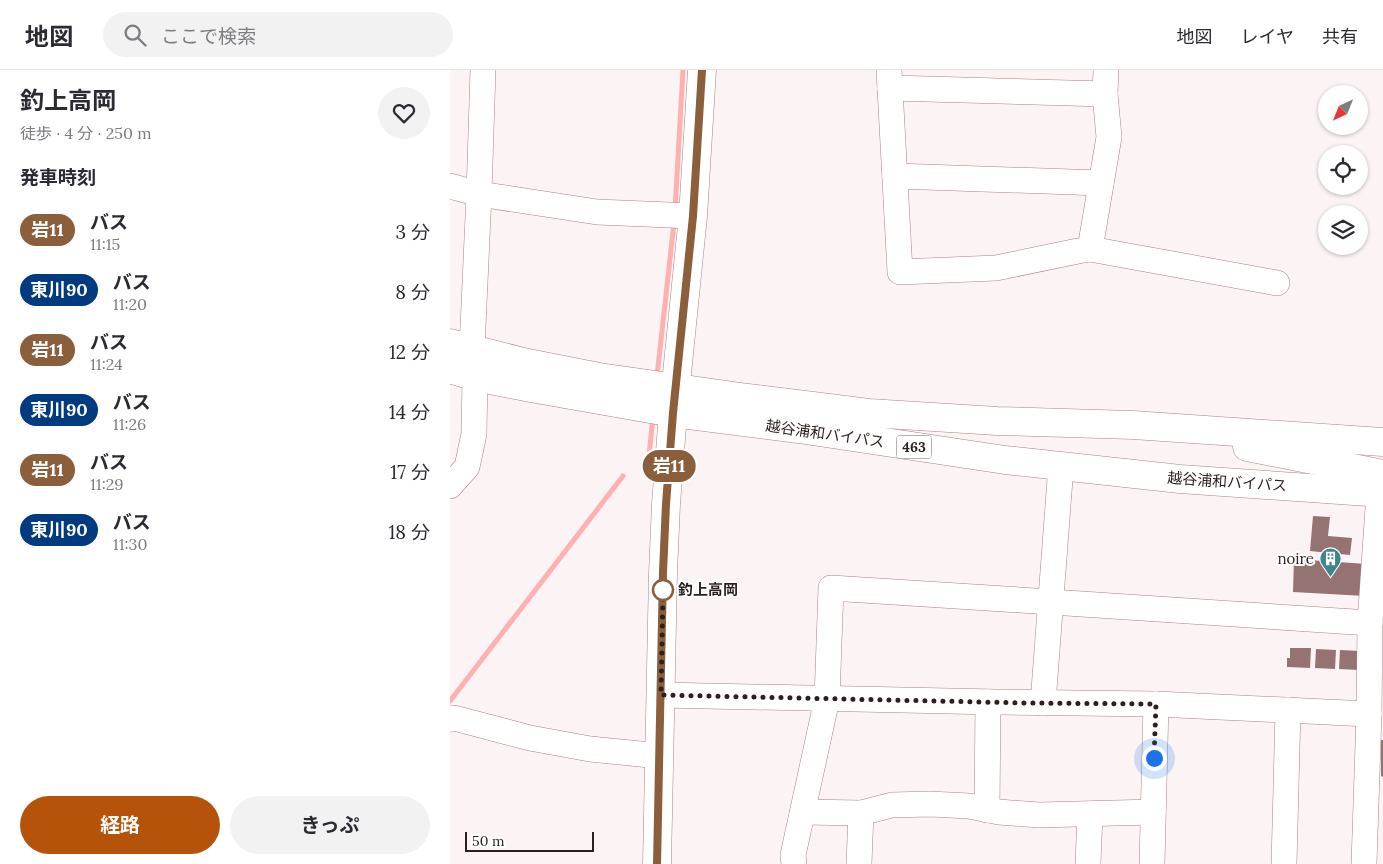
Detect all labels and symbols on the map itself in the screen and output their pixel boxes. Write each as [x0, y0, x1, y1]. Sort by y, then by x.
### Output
north arrow [1318, 85, 1368, 135]
street label: 越谷浦和バイパス [763, 416, 886, 451]
road number: 463 [896, 436, 932, 458]
line badge: 岩11 [640, 450, 698, 482]
street label: 越谷浦和バイパス [1166, 468, 1287, 495]
building icon: noire [1318, 547, 1342, 578]
place label: noire [1277, 549, 1314, 568]
marker: 釣上高岡 [652, 579, 674, 601]
place label: 釣上高岡 [678, 580, 738, 599]
your location [1142, 746, 1167, 771]
scale bar [465, 829, 594, 852]

